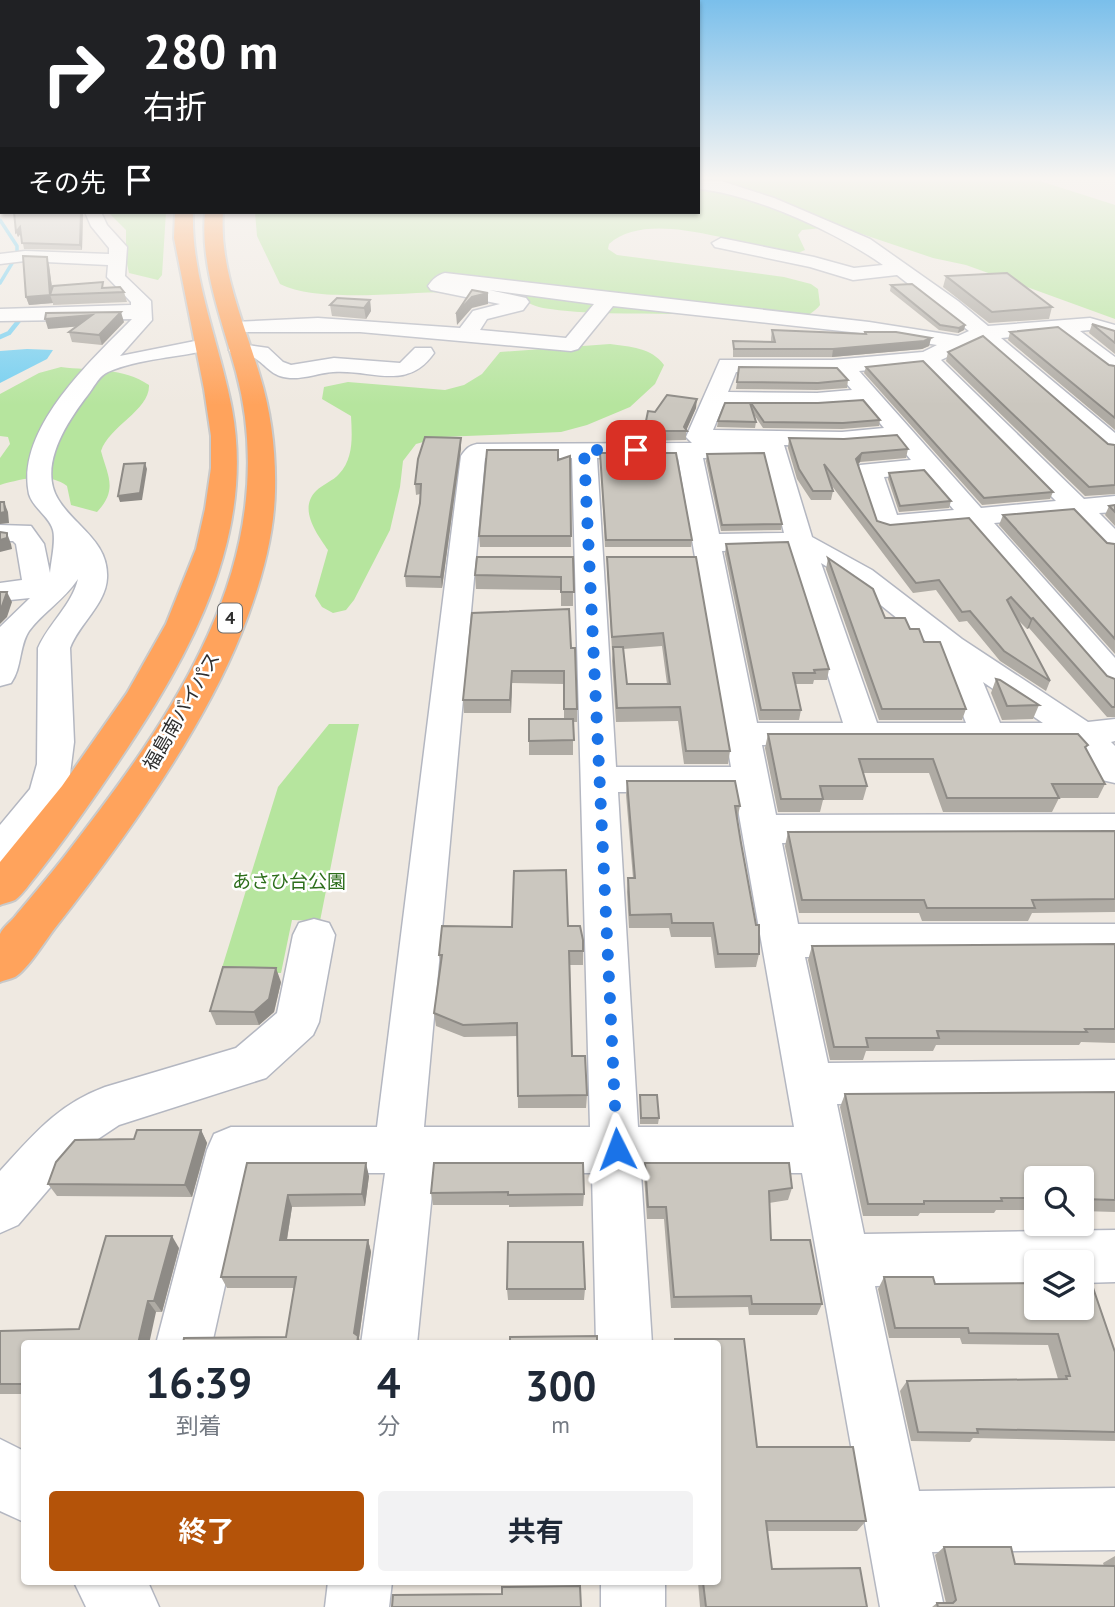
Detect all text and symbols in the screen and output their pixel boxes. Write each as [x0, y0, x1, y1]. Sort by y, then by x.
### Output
text: 280 m [143, 19, 278, 83]
icon: right [28, 28, 119, 119]
text: 右折 [143, 85, 207, 127]
icon: arrive [120, 161, 158, 199]
text: その先 [28, 166, 106, 199]
pin [606, 420, 666, 480]
icon: arrive [617, 431, 655, 469]
road number: 4 [218, 604, 242, 632]
street label: 福島南バイパス [137, 648, 225, 774]
park label: あさひ台公園 [232, 869, 346, 893]
position arrow [580, 1112, 654, 1186]
map controls [1024, 1166, 1094, 1320]
button: search [1024, 1166, 1094, 1236]
button: layers [1024, 1250, 1094, 1320]
text: 16:39 [146, 1355, 252, 1410]
text: 4 [377, 1355, 400, 1410]
text: 300 [525, 1358, 596, 1413]
text: m [551, 1410, 570, 1439]
text: 到着 [176, 1411, 222, 1440]
text: 分 [377, 1411, 400, 1440]
button: 終了 [49, 1491, 364, 1571]
button: 共有 [378, 1491, 693, 1571]

